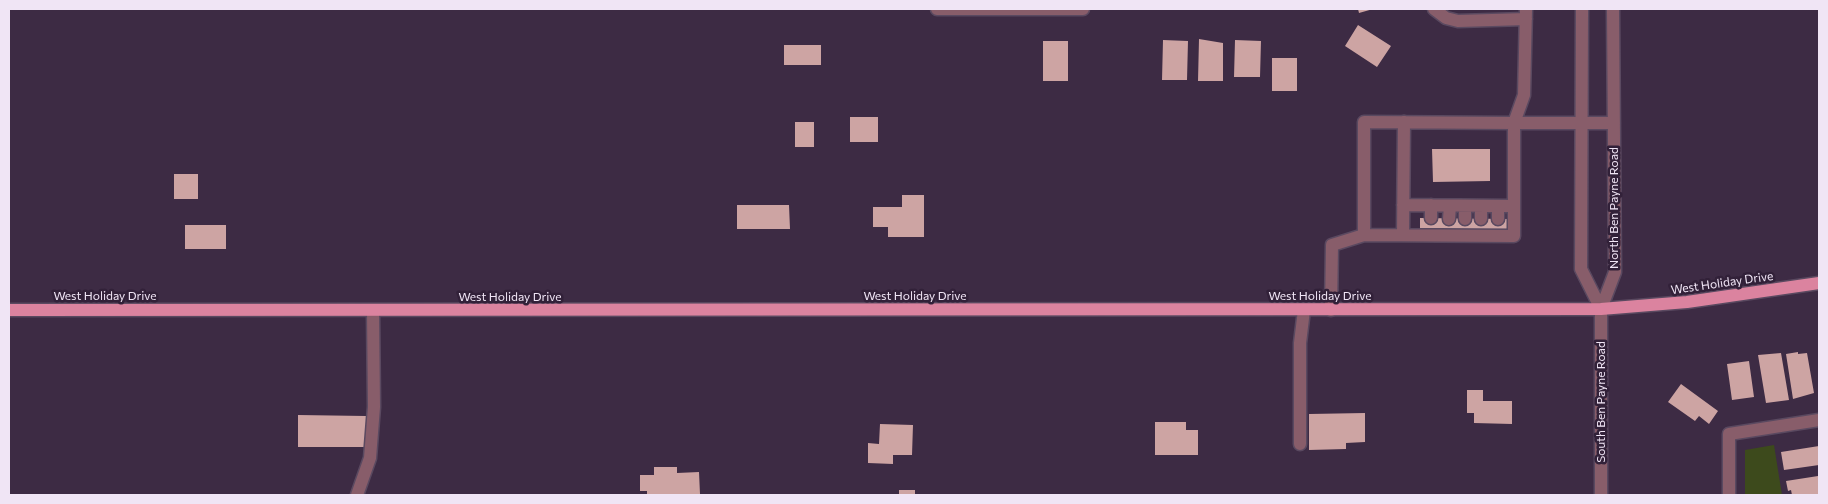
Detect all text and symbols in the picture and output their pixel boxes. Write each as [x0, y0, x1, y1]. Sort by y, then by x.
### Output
street label: North Ben Payne Road [1607, 147, 1621, 269]
street label: West Holiday Drive [1670, 269, 1774, 297]
street label: West Holiday Drive [53, 289, 157, 303]
street label: West Holiday Drive [863, 289, 967, 303]
street label: West Holiday Drive [1268, 289, 1372, 303]
street label: West Holiday Drive [458, 290, 562, 304]
street label: South Ben Payne Road [1594, 341, 1608, 463]

